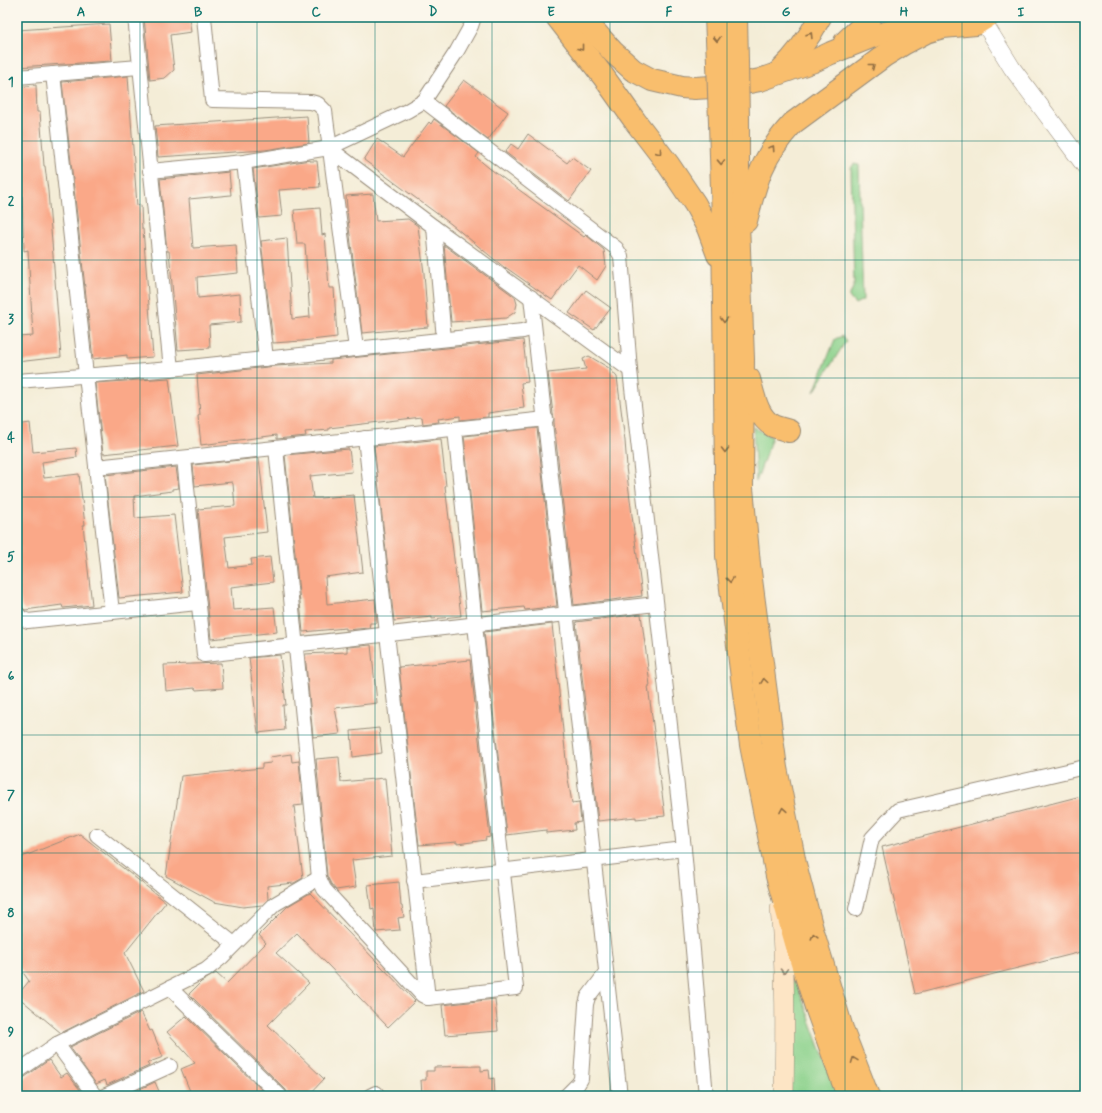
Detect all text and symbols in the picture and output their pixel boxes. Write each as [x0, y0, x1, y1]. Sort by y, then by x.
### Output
text: A [77, 4, 85, 21]
text: B [194, 4, 203, 21]
text: C [311, 4, 321, 21]
text: D [429, 4, 438, 21]
text: E [547, 4, 555, 21]
text: F [666, 4, 673, 21]
text: G [782, 4, 791, 21]
text: H [900, 4, 909, 21]
text: I [1018, 4, 1025, 21]
one-way arrow [805, 32, 812, 39]
one-way arrow [713, 36, 721, 42]
one-way arrow [576, 44, 583, 51]
one-way arrow [867, 64, 874, 71]
text: 1 [8, 74, 14, 91]
one-way arrow [767, 146, 774, 153]
one-way arrow [654, 147, 661, 154]
one-way arrow [717, 159, 725, 165]
text: 2 [8, 193, 15, 210]
text: 3 [8, 311, 14, 328]
one-way arrow [720, 317, 728, 323]
text: 4 [7, 430, 15, 447]
one-way arrow [721, 447, 729, 453]
text: 5 [7, 549, 15, 566]
one-way arrow [725, 577, 734, 583]
text: 6 [8, 668, 15, 685]
one-way arrow [760, 678, 769, 684]
text: 7 [7, 787, 15, 804]
one-way arrow [780, 807, 788, 813]
text: 8 [7, 905, 15, 922]
one-way arrow [810, 933, 819, 940]
one-way arrow [779, 968, 788, 974]
text: 9 [8, 1024, 15, 1041]
one-way arrow [850, 1056, 858, 1063]

